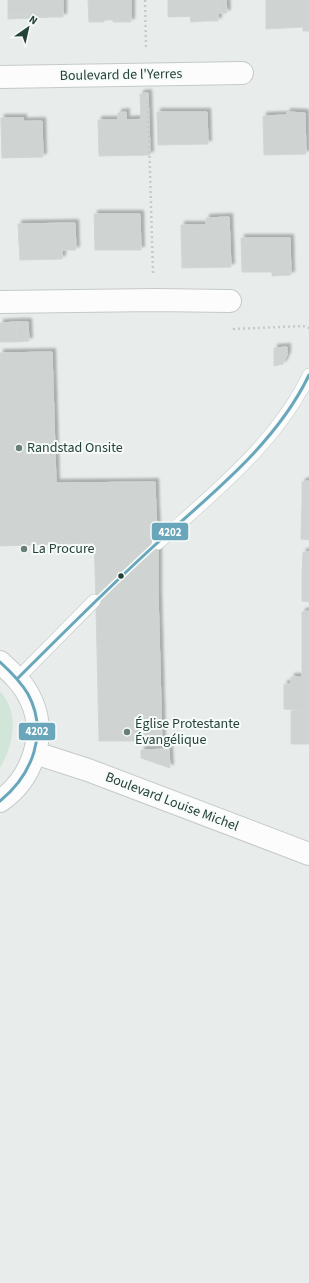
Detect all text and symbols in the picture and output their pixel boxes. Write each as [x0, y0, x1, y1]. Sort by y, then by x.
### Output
north arrow [8, 8, 48, 48]
text: N [26, 12, 41, 28]
street label: Boulevard de l'Yerres [60, 64, 183, 86]
place label: Randstad Onsite [27, 438, 123, 458]
marker: Randstad Onsite [14, 443, 24, 453]
line badge: 4202 [151, 522, 189, 541]
text: 4202 [158, 525, 182, 540]
place label: La Procure [32, 539, 95, 559]
marker: La Procure [19, 544, 29, 554]
unlabelled marker [116, 571, 126, 581]
place label: Église Protestante Évangélique [135, 714, 240, 750]
line badge: 4202 [18, 722, 56, 741]
text: 4202 [25, 724, 49, 739]
marker: Église Protestante Évangélique [122, 727, 132, 737]
street label: Boulevard Louise Michel [102, 767, 242, 837]

